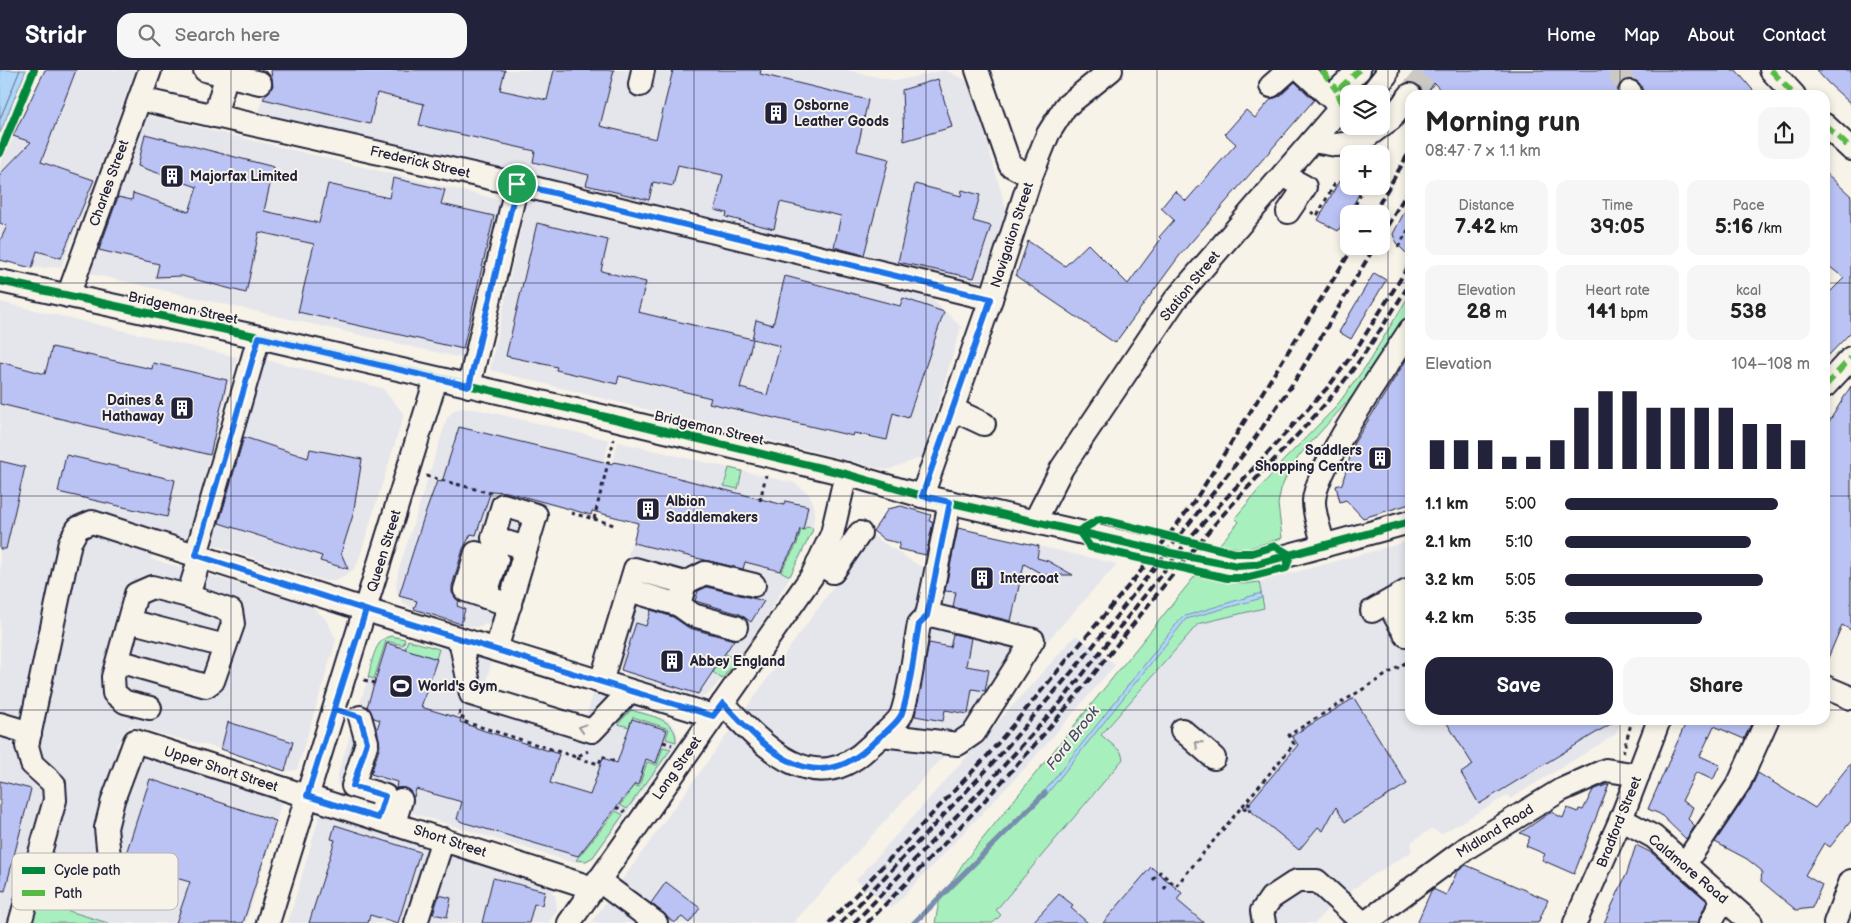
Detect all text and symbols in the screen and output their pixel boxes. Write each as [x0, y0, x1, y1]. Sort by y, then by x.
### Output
search box [117, 13, 467, 58]
text: Stridr [25, 21, 87, 50]
icon: search [135, 21, 163, 49]
text: Search here [175, 24, 280, 47]
text: Home [1547, 25, 1596, 46]
text: Map [1624, 25, 1660, 46]
text: About [1688, 25, 1735, 46]
text: Contact [1763, 25, 1826, 46]
map controls [1340, 85, 1390, 255]
button: layers [1340, 85, 1390, 135]
place label: Osborne Leather Goods [794, 97, 889, 130]
building icon: Osborne Leather Goods [763, 100, 789, 126]
text: Morning run [1425, 106, 1580, 139]
button: share [1758, 107, 1810, 159]
street label: Charles Street [85, 137, 133, 229]
street label: Frederick Street [368, 142, 472, 182]
text: 08:47 · 7 × 1.1 km [1425, 142, 1541, 161]
button: + [1340, 145, 1390, 195]
building icon: Majorfax Limited [159, 163, 185, 189]
pin [496, 163, 538, 205]
place label: Majorfax Limited [190, 168, 298, 185]
icon: arrive [503, 170, 531, 198]
street label: Navigation Street [987, 179, 1037, 290]
text: Distance [1459, 197, 1514, 214]
text: Time [1602, 197, 1633, 214]
text: Pace [1733, 197, 1764, 214]
button: − [1340, 205, 1390, 255]
text: 7.42 [1455, 214, 1496, 239]
text: 39:05 [1590, 214, 1645, 239]
text: 5:16 [1715, 214, 1754, 239]
text: km [1496, 220, 1518, 237]
text: /km [1754, 220, 1782, 237]
street label: Station Street [1156, 247, 1224, 325]
text: Elevation [1457, 282, 1516, 299]
text: Heart rate [1585, 282, 1650, 299]
text: kcal [1736, 282, 1761, 299]
street label: Bridgeman Street [127, 288, 240, 328]
text: 28 [1466, 299, 1491, 324]
text: 141 [1587, 299, 1617, 324]
text: 538 [1730, 299, 1767, 324]
text: m [1491, 305, 1507, 322]
text: bpm [1617, 305, 1648, 322]
text: Elevation [1425, 355, 1492, 374]
text: 104–108 m [1732, 355, 1810, 374]
place label: Daines & Hathaway [102, 392, 165, 425]
building icon: Daines & Hathaway [169, 395, 195, 421]
street label: Bridgeman Street [653, 407, 766, 449]
place label: Saddlers Shopping Centre [1255, 442, 1362, 475]
building icon: Saddlers Shopping Centre [1367, 445, 1393, 471]
place label: Albion Saddlemakers [665, 493, 758, 526]
text: 1.1 km [1425, 495, 1468, 514]
text: 5:00 [1505, 495, 1536, 514]
building icon: Albion Saddlemakers [635, 496, 661, 522]
street label: Queen Street [363, 507, 405, 594]
text: 2.1 km [1425, 533, 1471, 552]
text: 5:10 [1505, 533, 1533, 552]
building icon: Intercoat [969, 565, 995, 591]
place label: Intercoat [1000, 570, 1059, 587]
text: 3.2 km [1425, 571, 1474, 590]
text: 5:05 [1505, 571, 1536, 590]
text: 4.2 km [1425, 609, 1474, 628]
text: 5:35 [1505, 609, 1536, 628]
building icon: Abbey England [659, 648, 685, 674]
place label: Abbey England [689, 653, 785, 670]
button: Save [1425, 657, 1613, 715]
button: Share [1623, 657, 1810, 715]
sports icon: World's Gym [388, 673, 414, 699]
place label: World's Gym [418, 678, 497, 695]
water label: Ford Brook [1042, 702, 1104, 774]
one-way arrow [578, 724, 586, 734]
street label: Long Street [649, 732, 705, 803]
one-way arrow [1195, 741, 1204, 750]
street label: Upper Short Street [162, 743, 281, 796]
street label: Bradford Street [1593, 773, 1645, 870]
street label: Midland Road [1453, 801, 1537, 861]
street label: Short Street [411, 821, 489, 861]
street label: Caldmore Road [1645, 831, 1731, 907]
legend [12, 853, 178, 910]
text: Cycle path [54, 862, 121, 879]
text: Path [54, 885, 82, 902]

